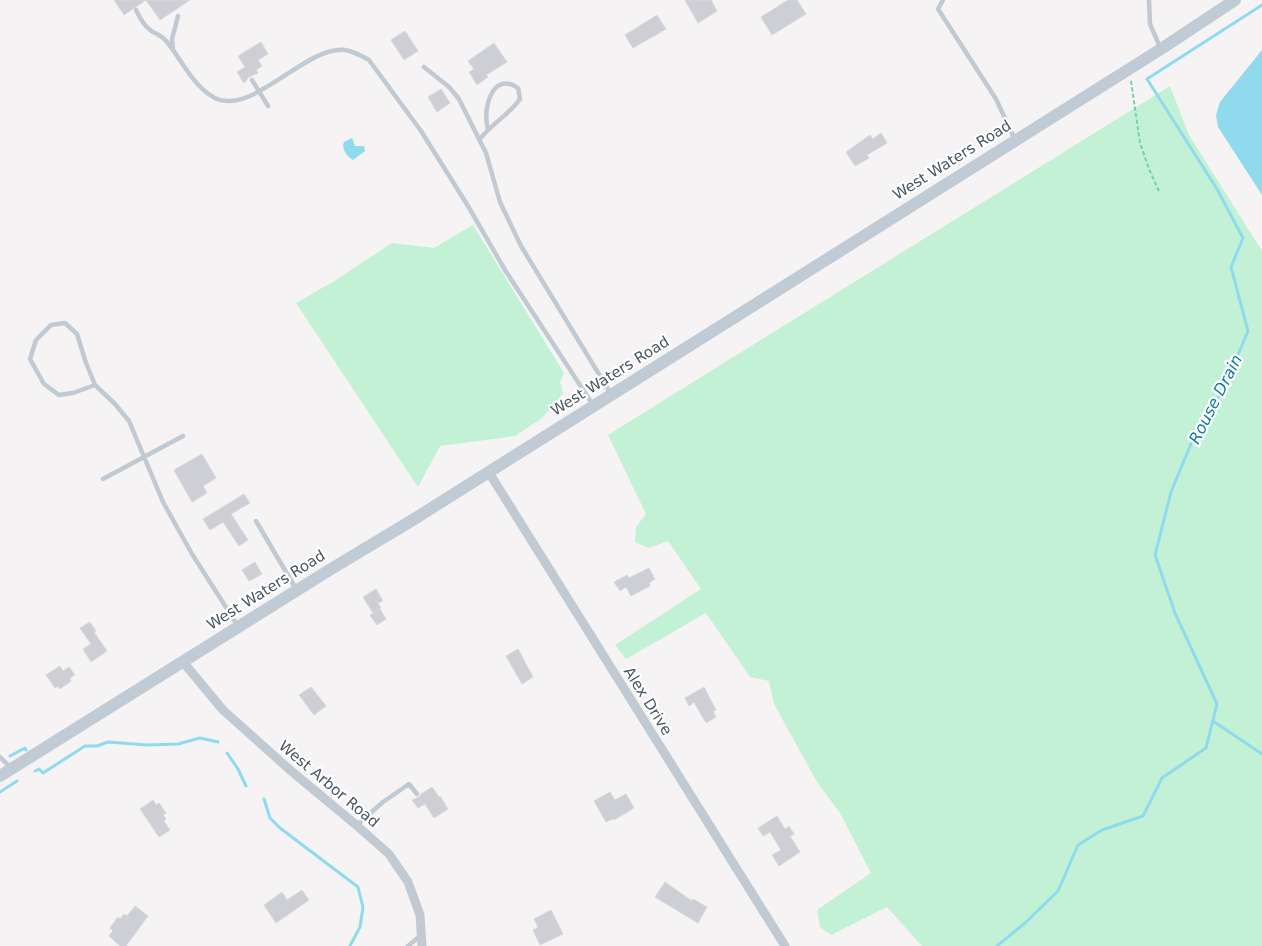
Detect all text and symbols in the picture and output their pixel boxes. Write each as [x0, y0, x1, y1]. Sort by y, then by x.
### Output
street label: West Waters Road [889, 116, 1015, 204]
street label: West Waters Road [547, 332, 673, 420]
water label: Rouse Drain [1185, 351, 1246, 447]
street label: West Waters Road [203, 546, 329, 634]
street label: Alex Drive [620, 664, 676, 738]
street label: West Arbor Road [275, 737, 383, 831]

